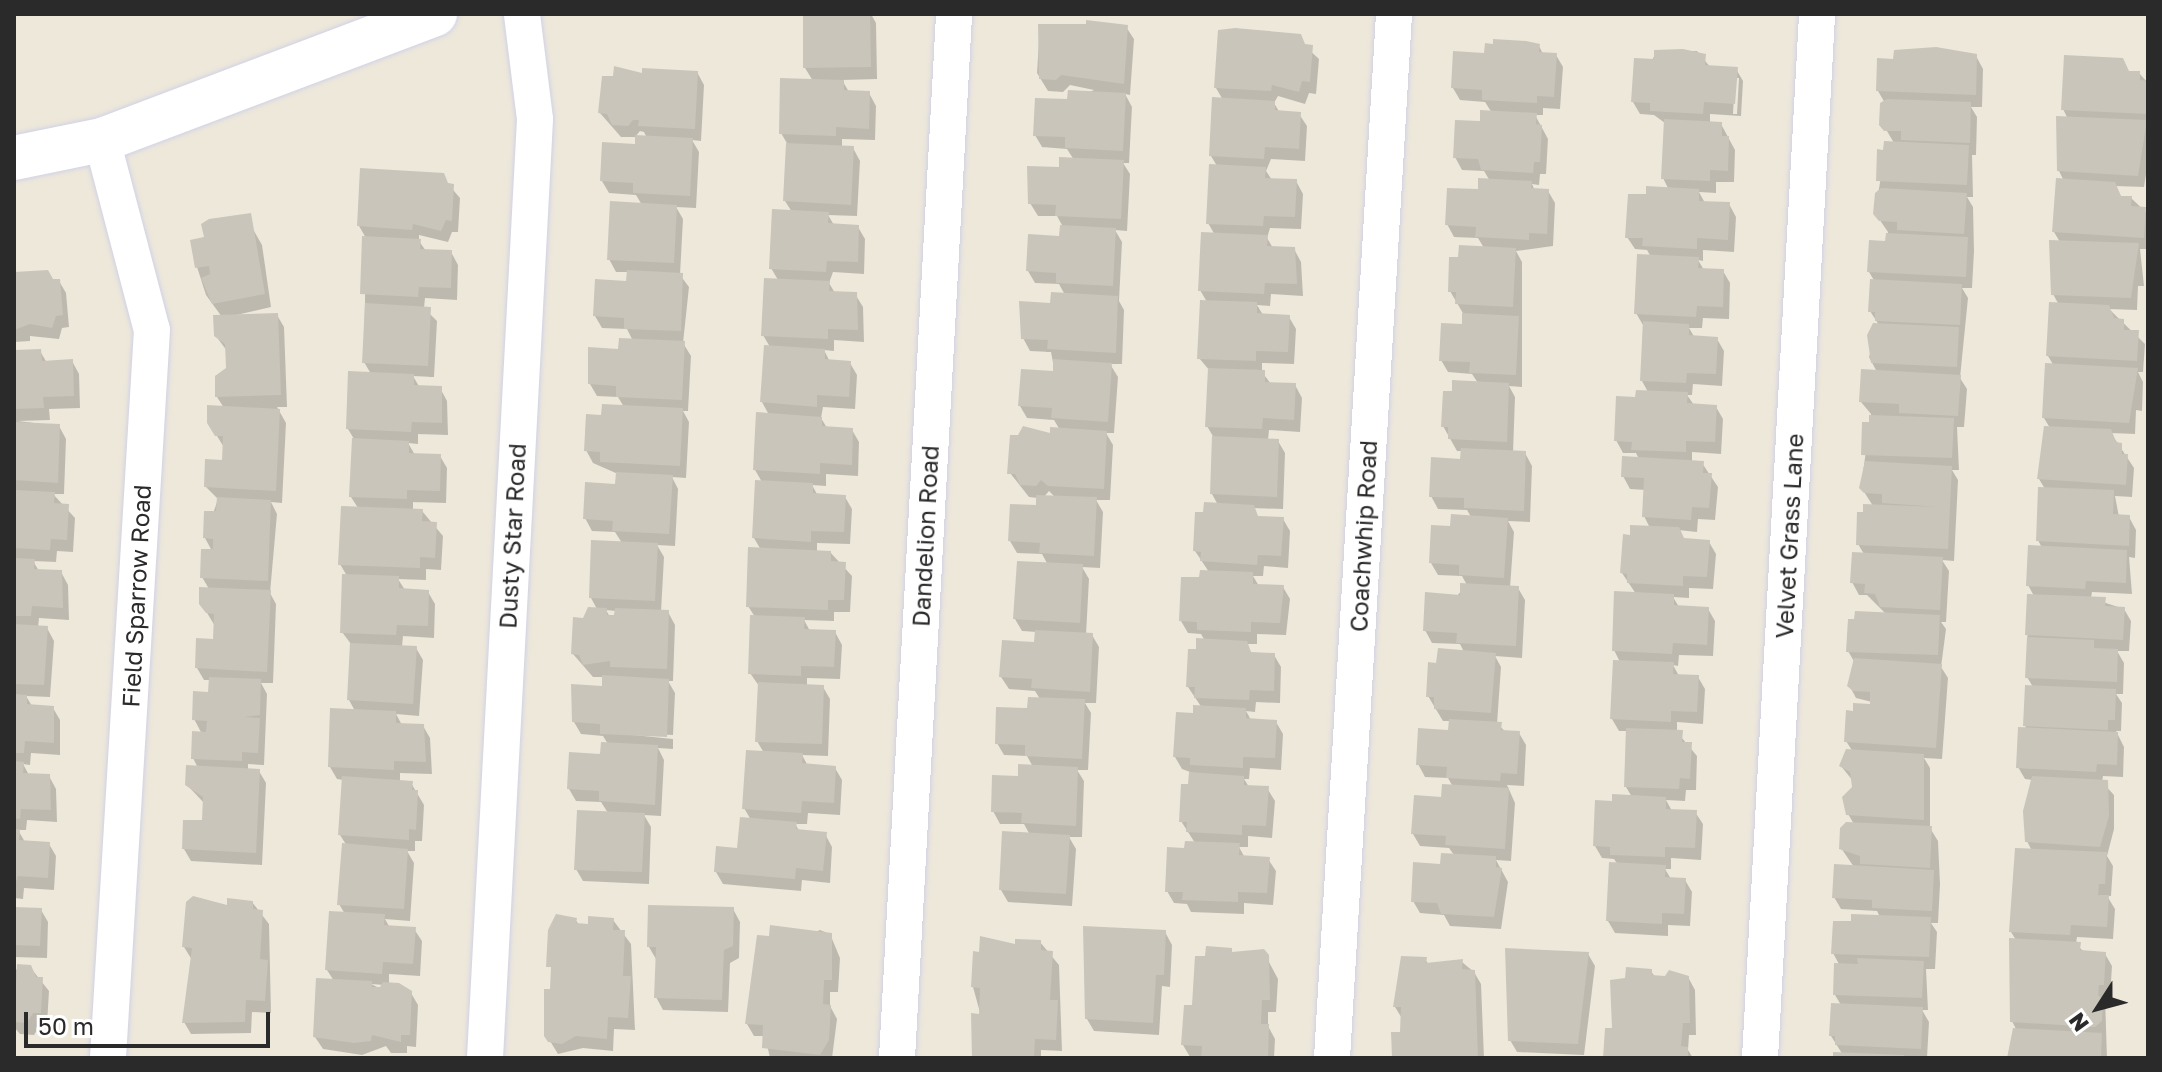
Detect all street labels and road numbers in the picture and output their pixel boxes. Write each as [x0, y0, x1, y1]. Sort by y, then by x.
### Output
street label: Velvet Grass Lane [1769, 433, 1809, 639]
street label: Coachwhip Road [1344, 439, 1382, 633]
street label: Dusty Star Road [493, 442, 531, 630]
street label: Dandelion Road [906, 444, 944, 628]
street label: Field Sparrow Road [116, 484, 156, 708]

